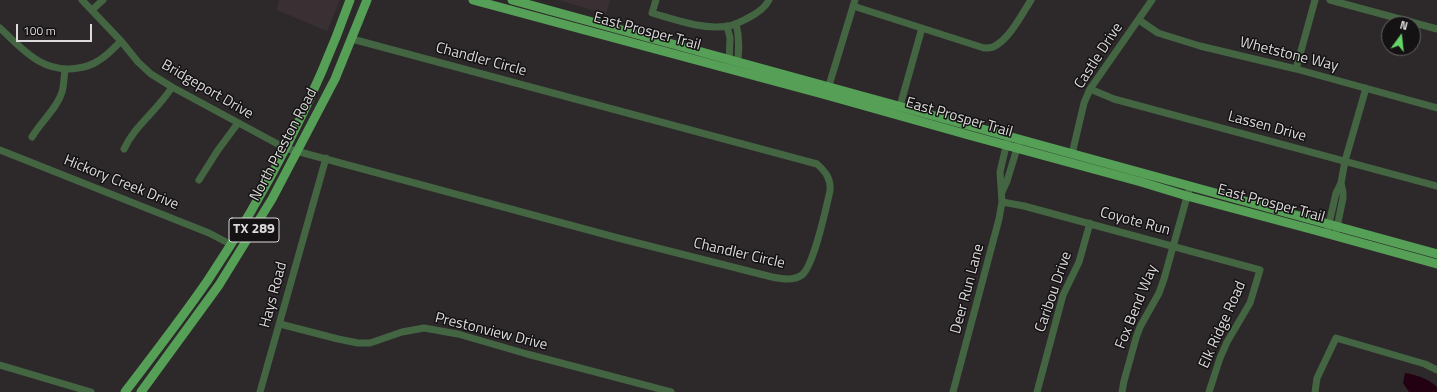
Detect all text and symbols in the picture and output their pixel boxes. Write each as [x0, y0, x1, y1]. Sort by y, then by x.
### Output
street label: East Prosper Trail [591, 9, 703, 55]
scale bar [18, 16, 94, 42]
north arrow [1381, 16, 1421, 56]
text: N [1398, 17, 1410, 34]
street label: Castle Drive [1071, 20, 1127, 92]
text: 100 m [23, 21, 56, 40]
street label: Whetstone Way [1238, 34, 1340, 76]
street label: Chandler Circle [434, 39, 528, 81]
street label: Bridgeport Drive [158, 56, 256, 124]
street label: North Preston Road [247, 85, 321, 205]
street label: East Prosper Trail [904, 94, 1014, 142]
street label: Lassen Drive [1226, 108, 1308, 146]
street label: Hickory Creek Drive [61, 152, 181, 214]
street label: East Prosper Trail [1215, 181, 1327, 227]
street label: Coyote Run [1098, 204, 1172, 240]
road number: TX 289 [229, 218, 279, 242]
street label: Chandler Circle [692, 235, 786, 273]
street label: Deer Run Lane [947, 242, 989, 336]
street label: Caribou Drive [1032, 249, 1076, 335]
street label: Hays Road [257, 260, 291, 330]
street label: Fox Bend Way [1112, 262, 1162, 352]
street label: Elk Ridge Road [1196, 279, 1250, 371]
street label: Prestonview Drive [433, 309, 549, 355]

